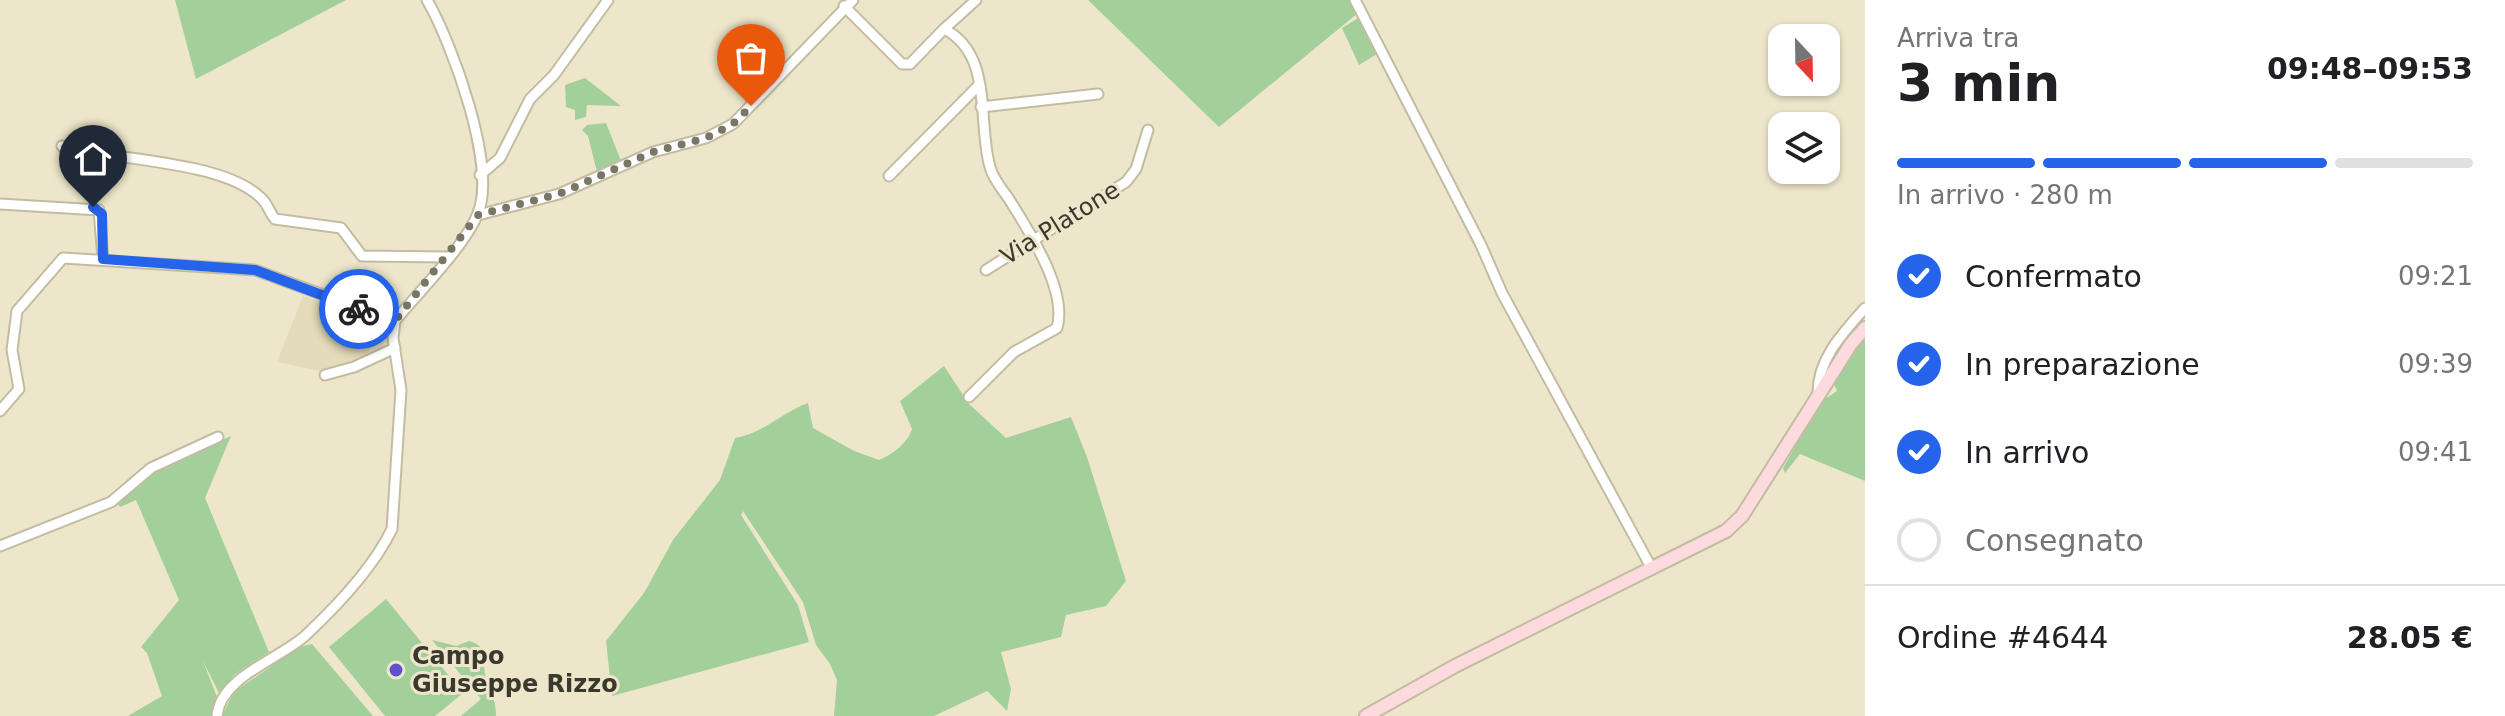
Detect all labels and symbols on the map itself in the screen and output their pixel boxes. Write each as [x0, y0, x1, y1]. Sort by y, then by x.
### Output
pin [717, 24, 785, 106]
north arrow [1768, 24, 1840, 96]
pin [59, 125, 127, 207]
street label: Via Platone [995, 175, 1125, 271]
courier [319, 269, 399, 349]
place label: Campo Giuseppe Rizzo [412, 642, 618, 698]
marker: Campo Giuseppe Rizzo [387, 661, 405, 679]

